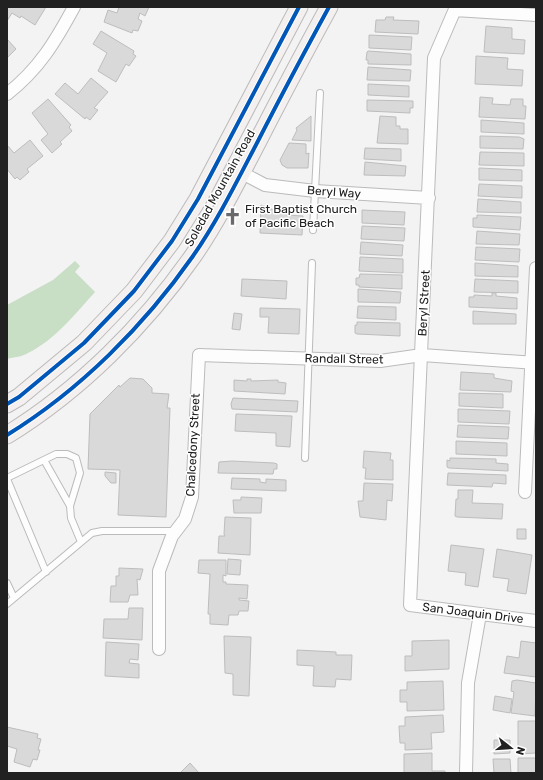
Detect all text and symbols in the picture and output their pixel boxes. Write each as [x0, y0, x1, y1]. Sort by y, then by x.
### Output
street label: Soledad Mountain Road [182, 127, 258, 249]
street label: Beryl Way [307, 183, 362, 201]
place label: First Baptist Church of Pacific Beach [245, 202, 357, 230]
church icon: First Baptist Church of Pacific Beach [222, 206, 242, 226]
street label: Beryl Street [415, 269, 433, 337]
street label: Randall Street [304, 351, 384, 367]
street label: Chalcedony Street [183, 393, 203, 497]
street label: San Joaquin Drive [422, 600, 525, 626]
north arrow [491, 728, 531, 768]
text: N [513, 745, 527, 757]

